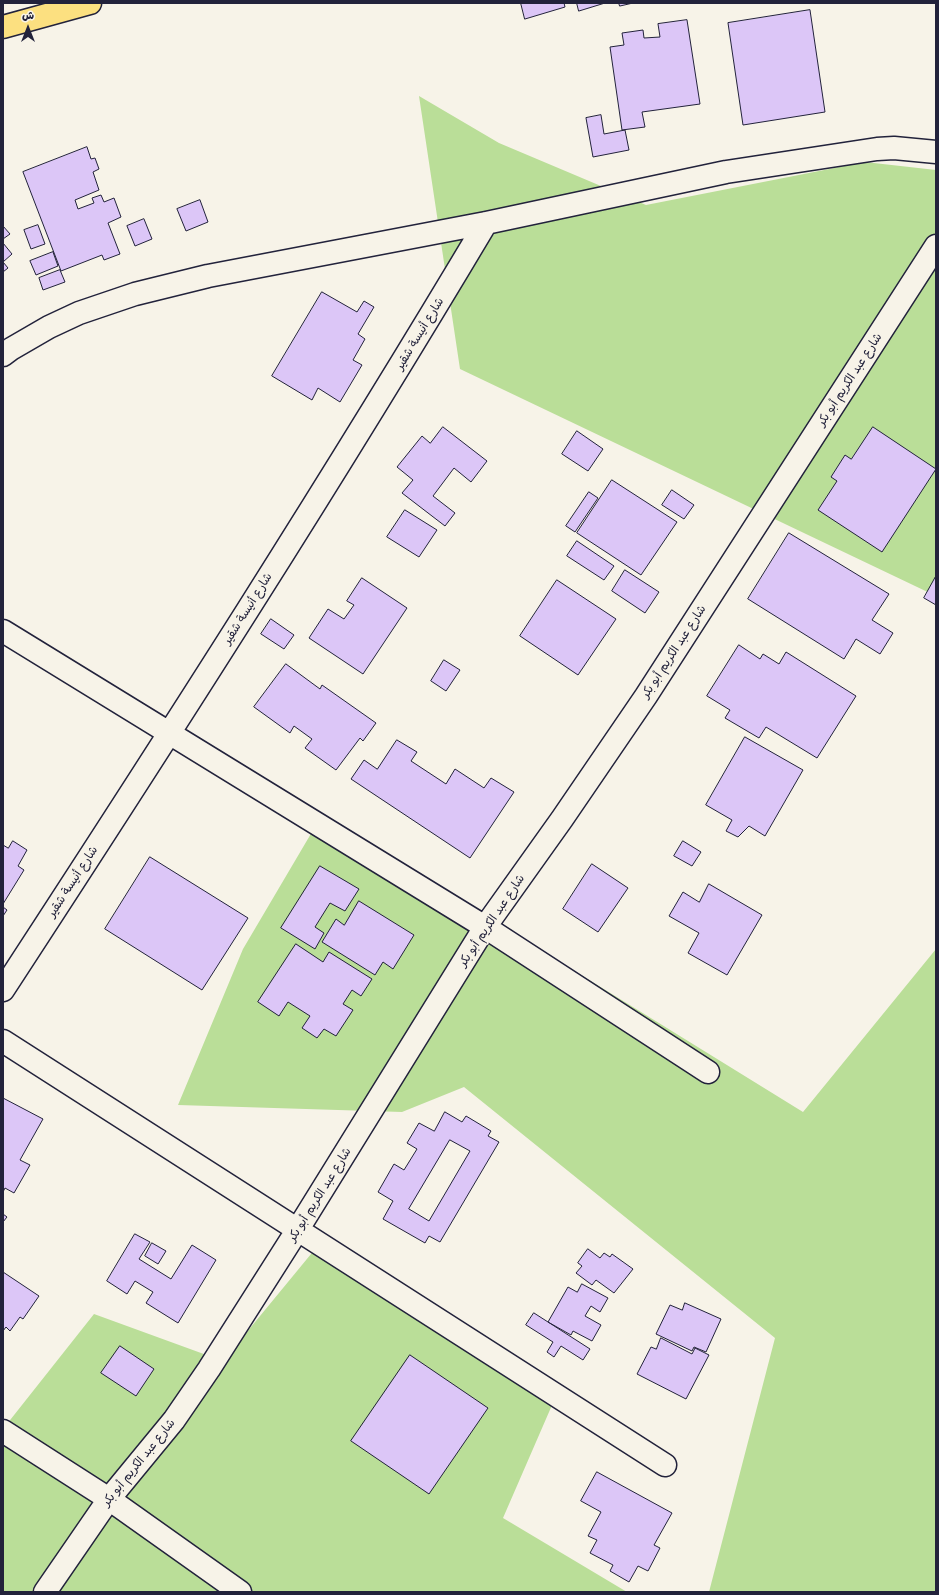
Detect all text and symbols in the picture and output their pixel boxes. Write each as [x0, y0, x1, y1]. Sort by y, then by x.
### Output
north arrow [8, 8, 48, 48]
text: ش [22, 9, 34, 22]
street label: شارع أنيسة شقير [393, 295, 447, 373]
street label: شارع عبد الكريم أبو بكر [814, 331, 886, 429]
street label: شارع أنيسة شقير [220, 570, 276, 648]
street label: شارع عبد الكريم أبو بكر [638, 603, 710, 701]
street label: شارع أنيسة شقير [45, 844, 101, 920]
street label: شارع عبد الكريم أبو بكر [456, 872, 528, 970]
street label: شارع عبد الكريم أبو بكر [285, 1145, 355, 1245]
street label: شارع عبد الكريم أبو بكر [99, 1416, 179, 1510]

